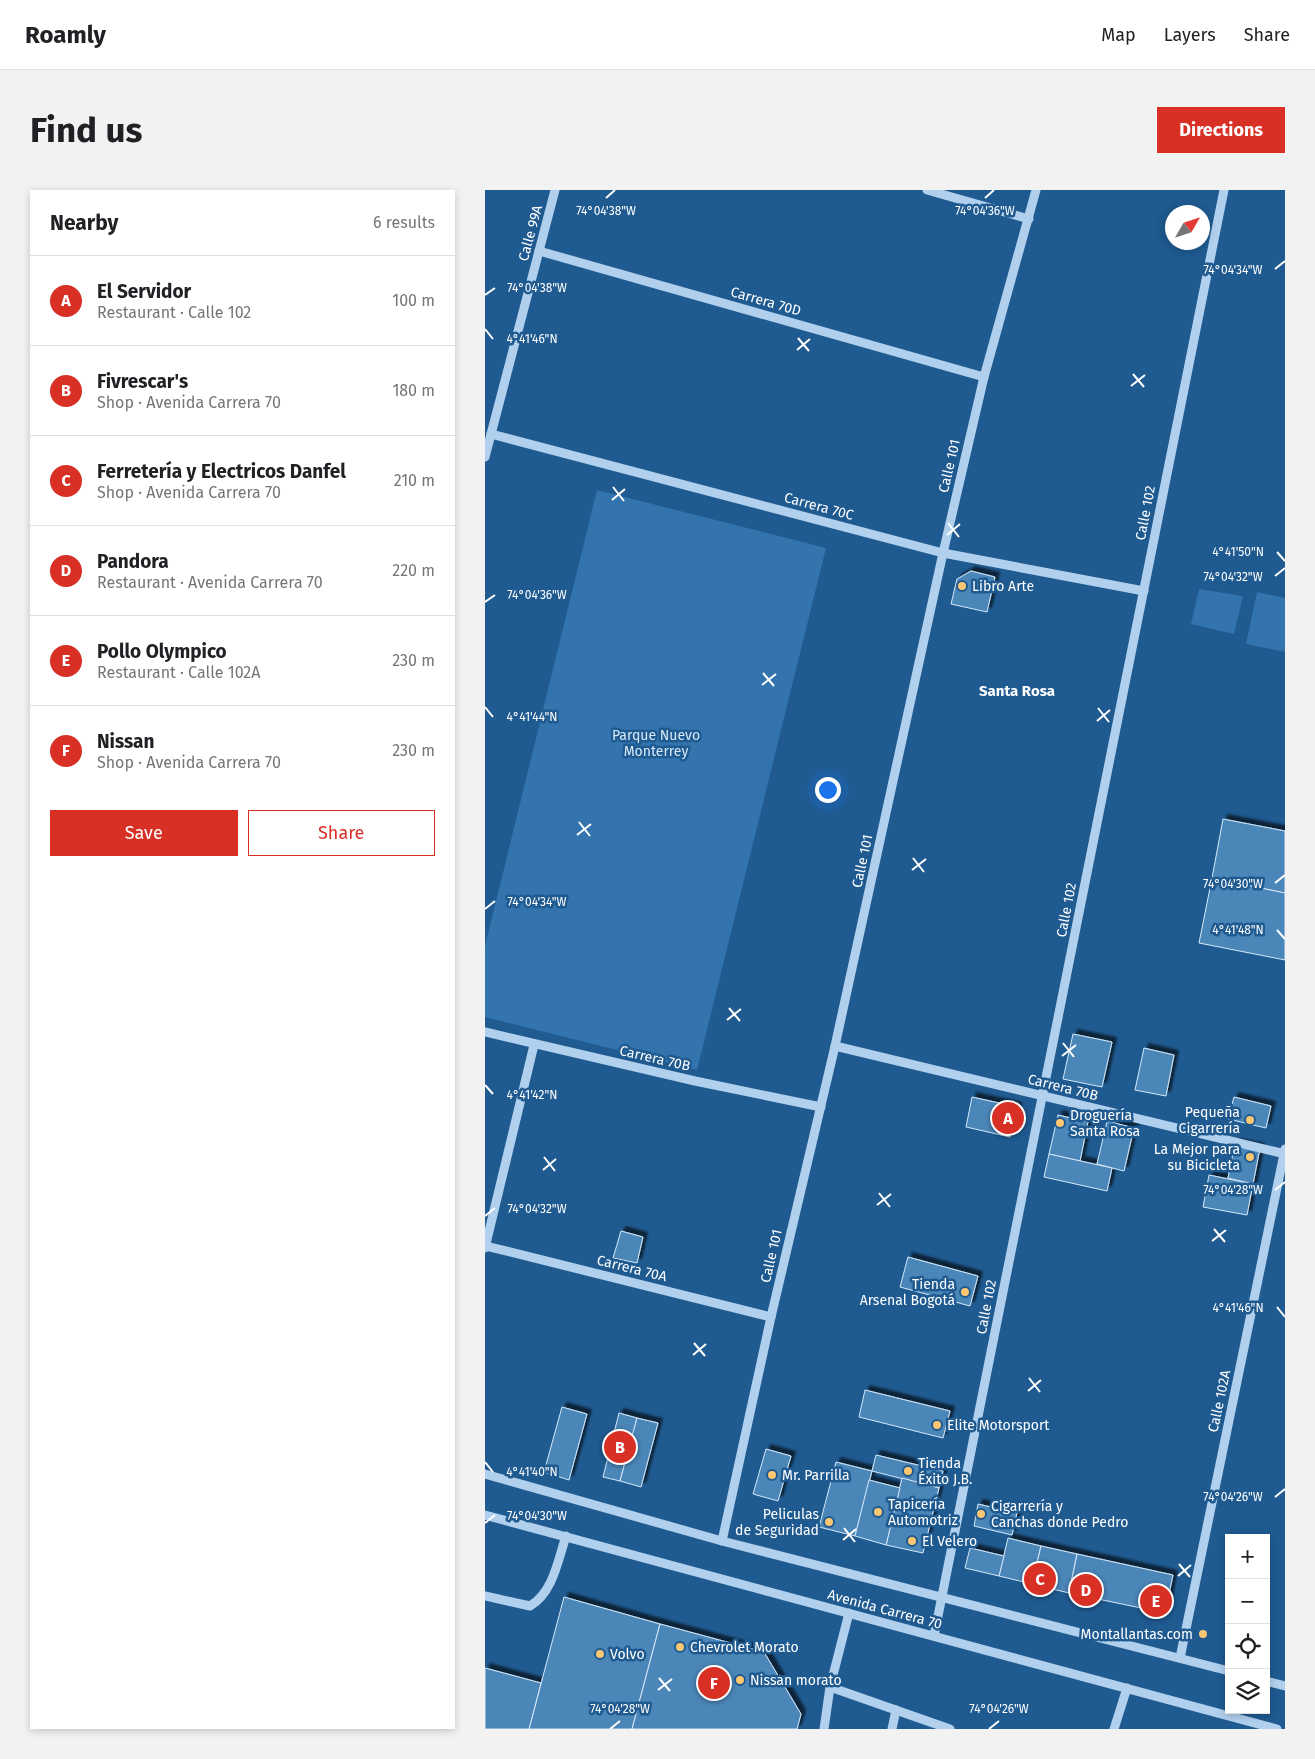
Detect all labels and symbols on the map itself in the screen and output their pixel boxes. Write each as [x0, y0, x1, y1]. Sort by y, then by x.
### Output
street label: Calle 99A [515, 203, 546, 263]
text: 74°04'38"W [576, 204, 636, 218]
text: 74°04'36"W [955, 204, 1015, 218]
north arrow [1165, 205, 1210, 250]
text: 74°04'34"W [1203, 263, 1263, 277]
text: 74°04'38"W [507, 281, 567, 295]
street label: Carrera 70D [729, 283, 803, 320]
text: 4°41'46"N [506, 332, 558, 346]
street label: Calle 101 [935, 438, 964, 494]
street label: Calle 102 [1132, 484, 1159, 542]
street label: Carrera 70C [782, 489, 856, 524]
text: 4°41'50"N [1212, 545, 1264, 559]
text: 74°04'32"W [1203, 570, 1263, 584]
place label: Libro Arte [972, 578, 1034, 595]
marker: Libro Arte [956, 580, 968, 592]
text: 74°04'36"W [507, 588, 567, 602]
district label: Santa Rosa [979, 682, 1055, 700]
text: 4°41'44"N [507, 710, 557, 724]
park label: Parque Nuevo Monterrey [612, 727, 700, 760]
your location [815, 777, 841, 803]
street label: Calle 101 [849, 833, 876, 889]
text: 74°04'30"W [1203, 877, 1263, 891]
street label: Calle 102 [1053, 881, 1080, 939]
text: 74°04'34"W [507, 895, 567, 909]
text: 4°41'48"N [1212, 923, 1264, 937]
street label: Carrera 70B [618, 1042, 692, 1075]
street label: Carrera 70B [1026, 1071, 1100, 1104]
text: 4°41'42"N [507, 1088, 557, 1102]
pin: A [992, 1099, 1024, 1137]
place label: Pequeña Cigarrería [1179, 1104, 1240, 1137]
place label: Droguería Santa Rosa [1070, 1107, 1140, 1140]
marker: Pequeña Cigarrería [1244, 1114, 1256, 1126]
marker: Droguería Santa Rosa [1054, 1117, 1066, 1129]
place label: La Mejor para su Bicicleta [1154, 1141, 1240, 1174]
marker: La Mejor para su Bicicleta [1244, 1151, 1256, 1163]
text: 74°04'28"W [1203, 1183, 1263, 1197]
text: 74°04'32"W [507, 1202, 567, 1216]
street label: Calle 101 [757, 1228, 786, 1284]
street label: Carrera 70A [595, 1252, 669, 1285]
place label: Tienda Arsenal Bogotá [860, 1276, 955, 1309]
street label: Calle 102 [973, 1278, 1000, 1336]
marker: Tienda Arsenal Bogotá [959, 1286, 971, 1298]
text: 4°41'46"N [1212, 1301, 1264, 1315]
street label: Calle 102A [1205, 1368, 1234, 1434]
place label: Elite Motorsport [947, 1417, 1050, 1434]
marker: Elite Motorsport [931, 1419, 943, 1431]
pin: B [604, 1428, 636, 1466]
place label: Tienda Éxito J.B. [918, 1455, 972, 1488]
text: 4°41'40"N [506, 1465, 558, 1479]
marker: Tienda Éxito J.B. [902, 1465, 914, 1477]
place label: Mr. Parrilla [782, 1467, 850, 1484]
marker: Mr. Parrilla [766, 1469, 778, 1481]
text: 74°04'26"W [1203, 1490, 1263, 1504]
place label: Tapicería Automotriz [888, 1496, 958, 1529]
place label: Cigarrería y Canchas donde Pedro [991, 1498, 1128, 1531]
place label: Peliculas de Seguridad [735, 1506, 819, 1539]
marker: Tapicería Automotriz [872, 1506, 884, 1518]
marker: Cigarrería y Canchas donde Pedro [975, 1508, 987, 1520]
text: 74°04'30"W [507, 1509, 567, 1523]
marker: Peliculas de Seguridad [823, 1516, 835, 1528]
place label: El Velero [922, 1533, 977, 1550]
marker: El Velero [906, 1535, 918, 1547]
pin: C [1024, 1560, 1056, 1598]
pin: D [1070, 1571, 1102, 1609]
pin: E [1140, 1582, 1172, 1620]
street label: Avenida Carrera 70 [826, 1586, 944, 1633]
place label: Montallantas.com [1081, 1626, 1193, 1643]
marker: Montallantas.com [1197, 1628, 1209, 1640]
place label: Chevrolet Morato [690, 1639, 799, 1656]
marker: Chevrolet Morato [674, 1641, 686, 1653]
place label: Volvo [610, 1646, 645, 1663]
marker: Volvo [594, 1648, 606, 1660]
pin: F [698, 1664, 730, 1702]
place label: Nissan morato [750, 1672, 842, 1689]
marker: Nissan morato [734, 1674, 746, 1686]
text: 74°04'28"W [590, 1702, 650, 1716]
text: 74°04'26"W [969, 1702, 1029, 1716]

